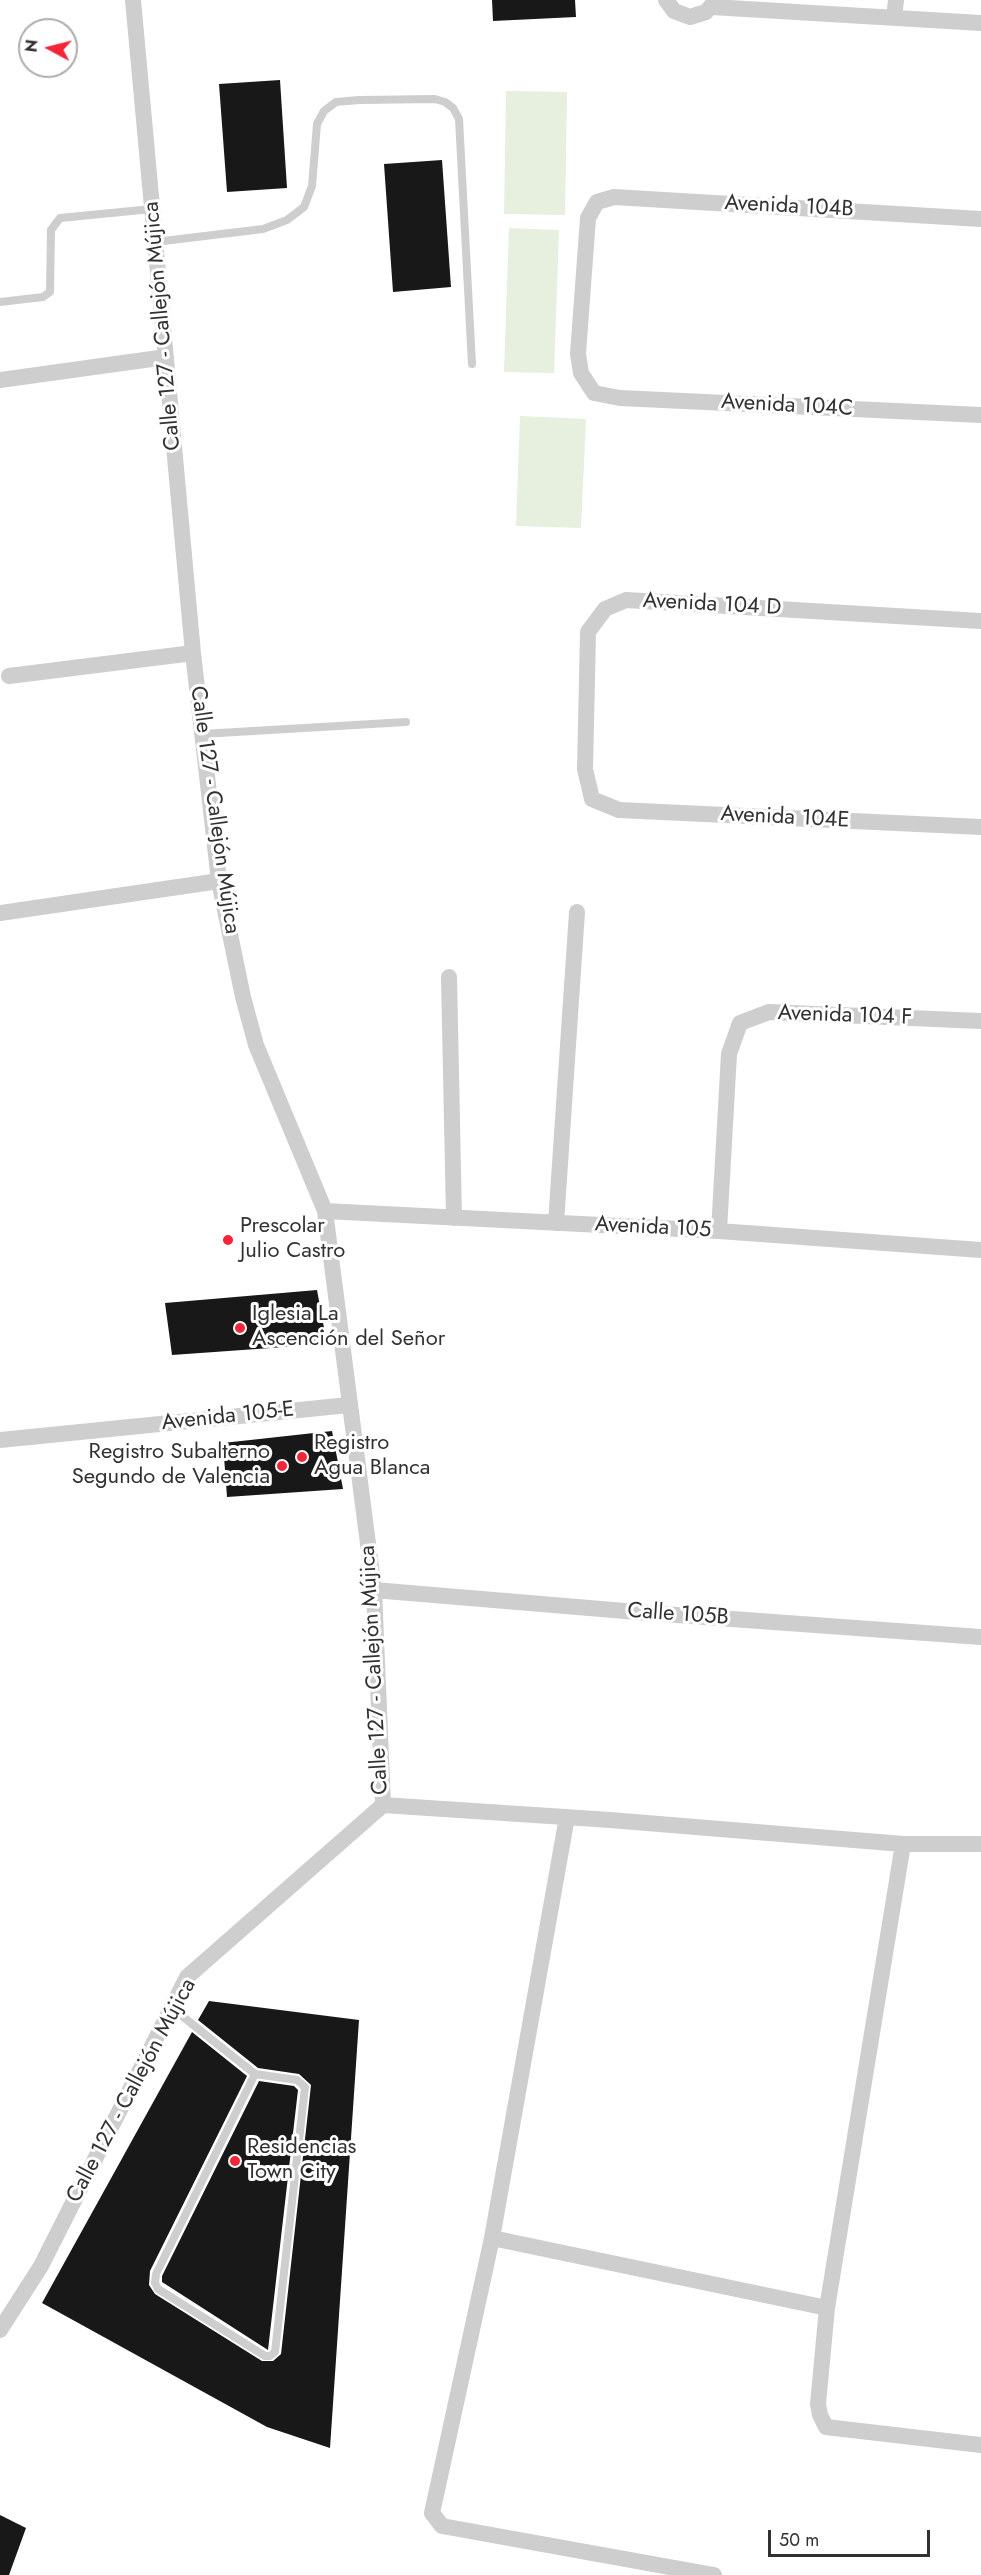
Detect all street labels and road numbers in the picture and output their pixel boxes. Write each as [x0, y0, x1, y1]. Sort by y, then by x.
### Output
street label: Avenida 104B [724, 190, 854, 224]
street label: Calle 127 - Callejón Mújica [139, 200, 187, 452]
street label: Avenida 104C [720, 389, 854, 423]
street label: Avenida 104 D [642, 588, 782, 622]
street label: Calle 127 - Callejón Mújica [184, 684, 244, 936]
street label: Avenida 104E [720, 801, 850, 835]
street label: Avenida 104 F [777, 1000, 913, 1032]
street label: Avenida 105 [594, 1212, 712, 1244]
street label: Avenida 105-E [160, 1397, 296, 1437]
street label: Calle 127 - Callejón Mújica [355, 1545, 395, 1795]
street label: Calle 105B [626, 1598, 730, 1632]
street label: Calle 127 - Callejón Mújica [62, 1974, 202, 2208]

